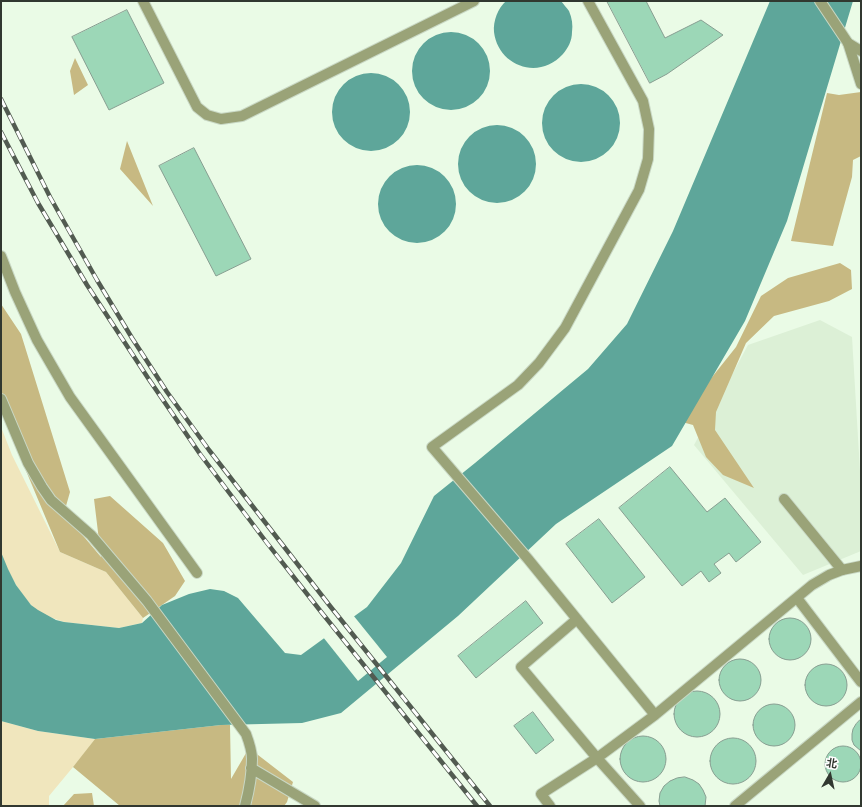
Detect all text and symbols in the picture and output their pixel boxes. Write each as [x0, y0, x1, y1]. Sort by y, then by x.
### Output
north arrow [810, 755, 850, 795]
text: 北 [825, 755, 838, 771]

